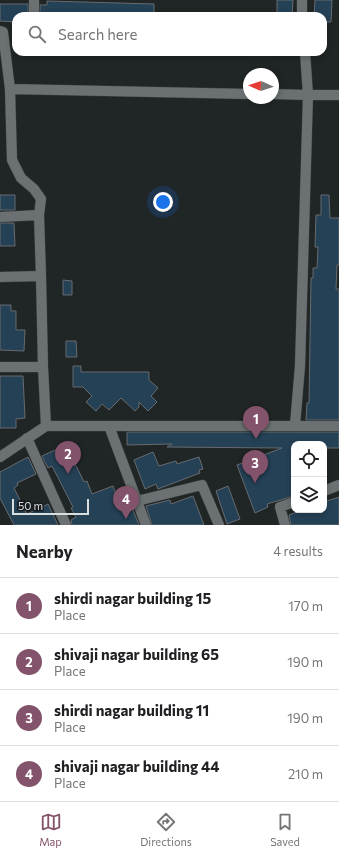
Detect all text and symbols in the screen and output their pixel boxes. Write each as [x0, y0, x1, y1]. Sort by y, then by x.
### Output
search box [12, 12, 327, 56]
icon: search [26, 23, 48, 45]
text: Search here [58, 25, 137, 43]
north arrow [243, 68, 279, 104]
your location [153, 192, 173, 212]
pin: 1 [243, 406, 269, 439]
pin: 2 [55, 441, 81, 474]
map controls [291, 441, 327, 513]
button: locate [291, 441, 327, 477]
pin: 3 [242, 450, 268, 483]
button: layers [291, 477, 327, 513]
pin: 4 [113, 486, 139, 519]
scale bar [12, 497, 89, 516]
text: 50 m [18, 499, 43, 512]
text: Nearby [16, 541, 73, 562]
text: 4 results [273, 543, 323, 559]
text: shirdi nagar building 15 [54, 589, 211, 607]
text: 1 [26, 598, 32, 614]
text: 170 m [288, 598, 323, 614]
text: Place [54, 607, 86, 623]
text: shivaji nagar building 65 [54, 645, 219, 663]
text: 2 [25, 654, 33, 670]
text: 190 m [287, 654, 323, 670]
text: Place [54, 663, 86, 679]
text: shirdi nagar building 11 [54, 701, 209, 719]
text: 3 [25, 710, 33, 726]
text: 190 m [287, 710, 323, 726]
text: Place [54, 719, 86, 735]
text: shivaji nagar building 44 [54, 757, 220, 775]
text: 4 [25, 766, 33, 782]
text: 210 m [288, 766, 323, 782]
text: Place [54, 775, 86, 791]
tab: Map [39, 811, 62, 848]
tab: Directions [140, 811, 192, 848]
tab: Saved [270, 811, 300, 848]

